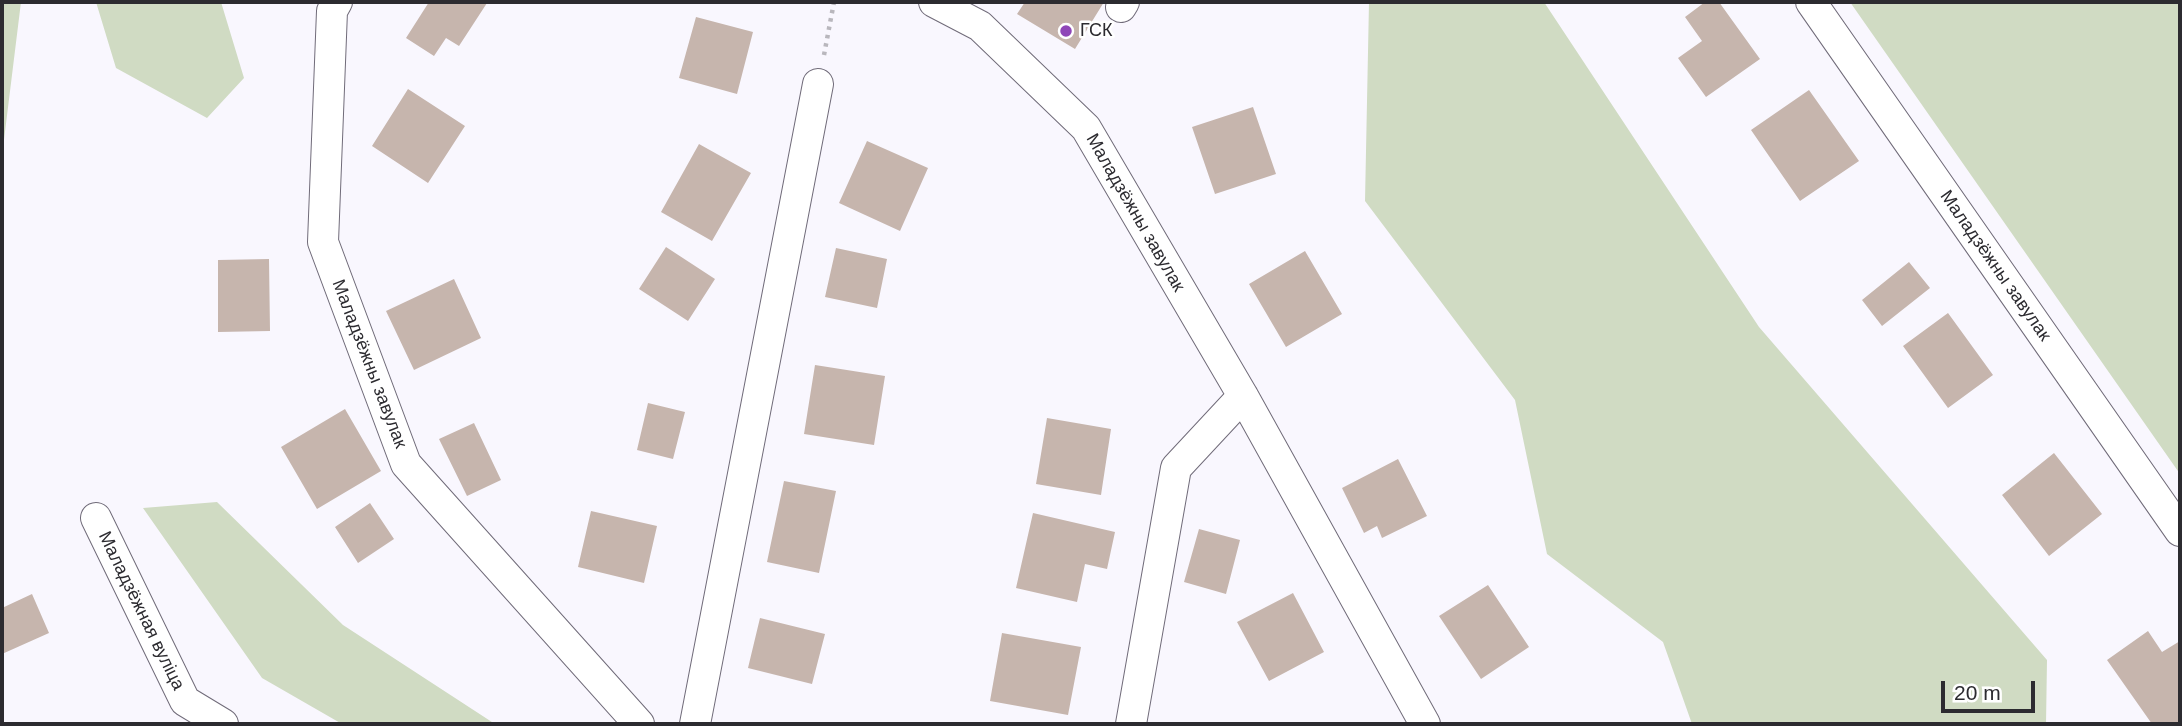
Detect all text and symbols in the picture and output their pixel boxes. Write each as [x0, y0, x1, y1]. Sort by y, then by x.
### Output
place label: ГСК [1080, 20, 1112, 42]
marker: ГСК [1058, 23, 1074, 39]
street label: Маладзёжны завулак [1081, 130, 1189, 296]
street label: Маладзёжны завулак [1935, 187, 2055, 345]
street label: Маладзёжны завулак [327, 277, 411, 451]
street label: Маладзёжная вуліца [93, 528, 189, 694]
scale bar [1944, 666, 2038, 710]
text: 20 m [1954, 681, 2001, 704]

